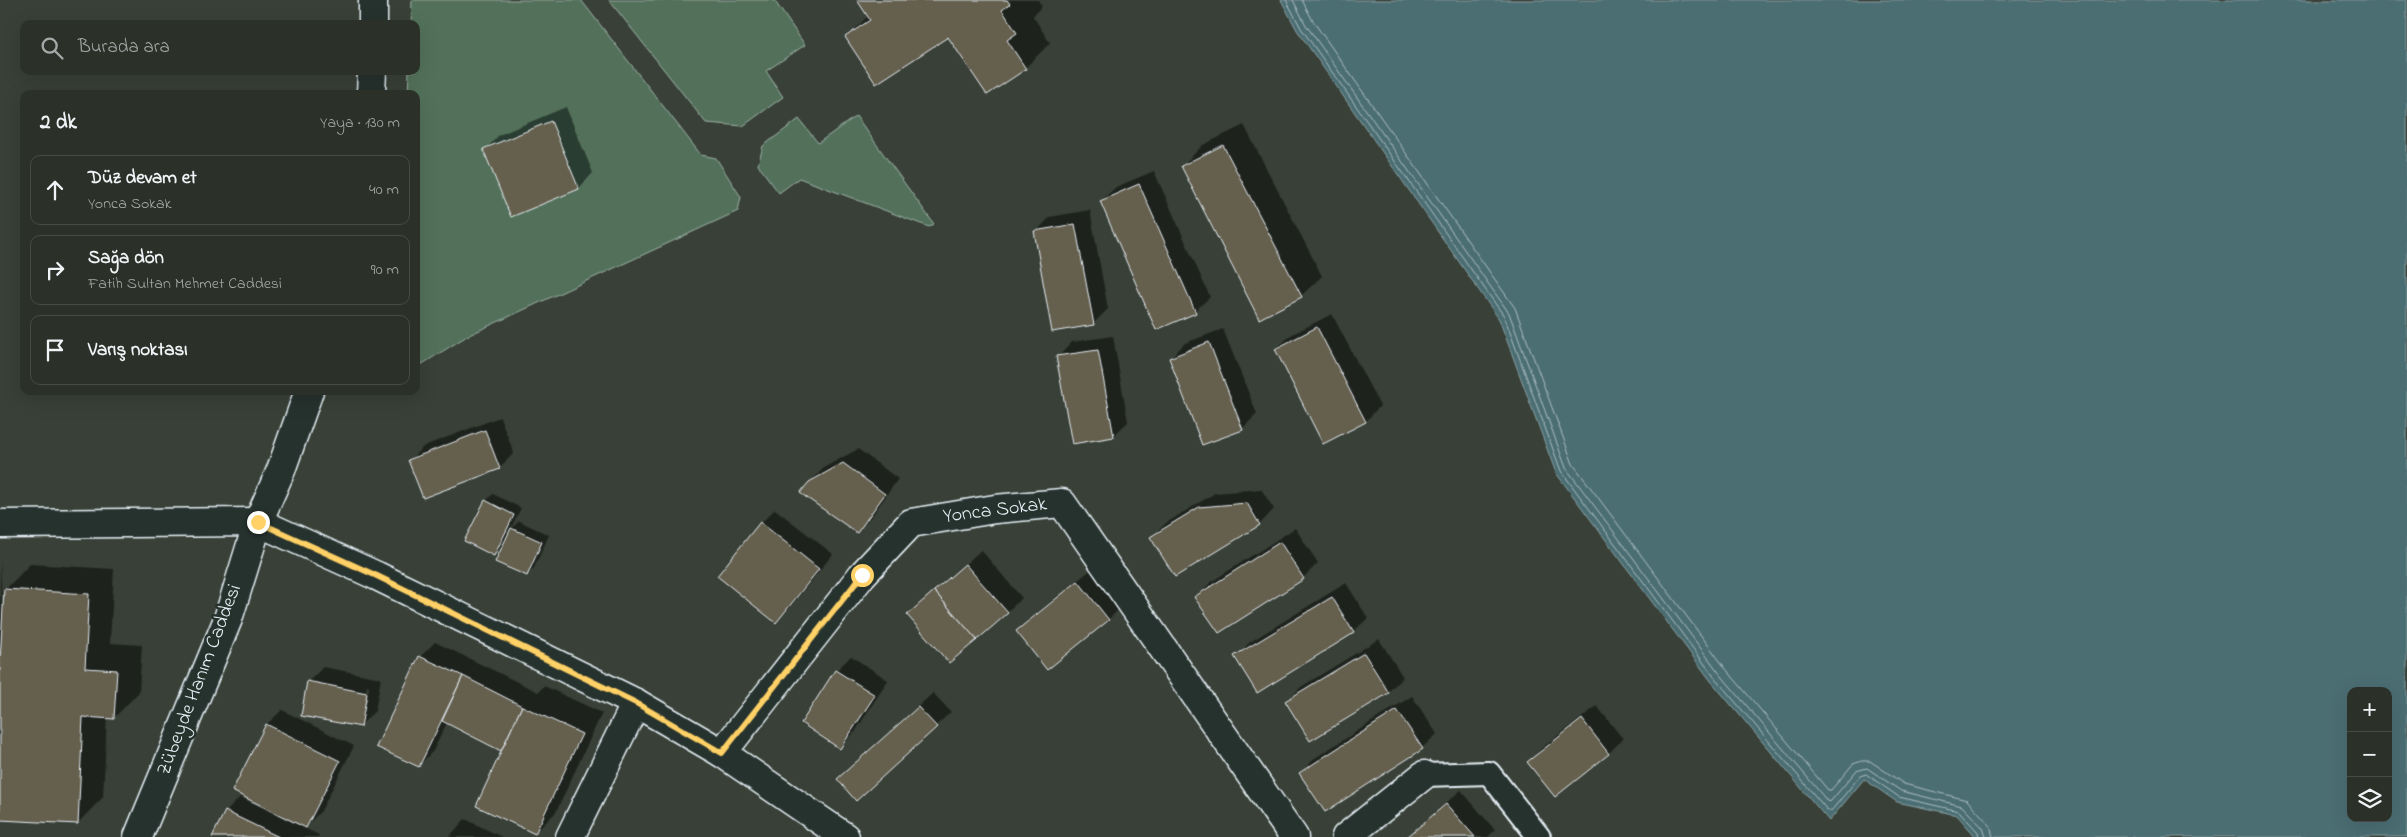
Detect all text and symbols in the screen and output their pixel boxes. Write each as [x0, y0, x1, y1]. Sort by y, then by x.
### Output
search box [20, 20, 420, 75]
icon: search [38, 34, 66, 62]
text: Burada ara [78, 34, 170, 61]
text: 2 dk [40, 108, 77, 138]
text: Yaya · 130 m [320, 111, 400, 135]
text: Düz devam et [88, 165, 197, 192]
icon: ahead [41, 176, 69, 204]
text: 40 m [369, 178, 399, 202]
text: Yonca Sokak [88, 192, 172, 216]
text: Sağa dön [88, 245, 164, 272]
icon: right [41, 256, 69, 284]
text: 90 m [371, 258, 399, 282]
text: Fatih Sultan Mehmet Caddesi [88, 272, 282, 296]
icon: arrive [41, 336, 69, 364]
text: Varış noktası [88, 337, 188, 364]
street label: Yonca Sokak [941, 490, 1049, 532]
route end [247, 511, 270, 534]
route start [851, 564, 874, 587]
street label: Zübeyde Hanım Caddesi [150, 580, 250, 780]
map controls [2347, 687, 2392, 822]
button: + [2347, 687, 2392, 732]
button: − [2347, 732, 2392, 777]
button: layers [2347, 777, 2392, 822]

